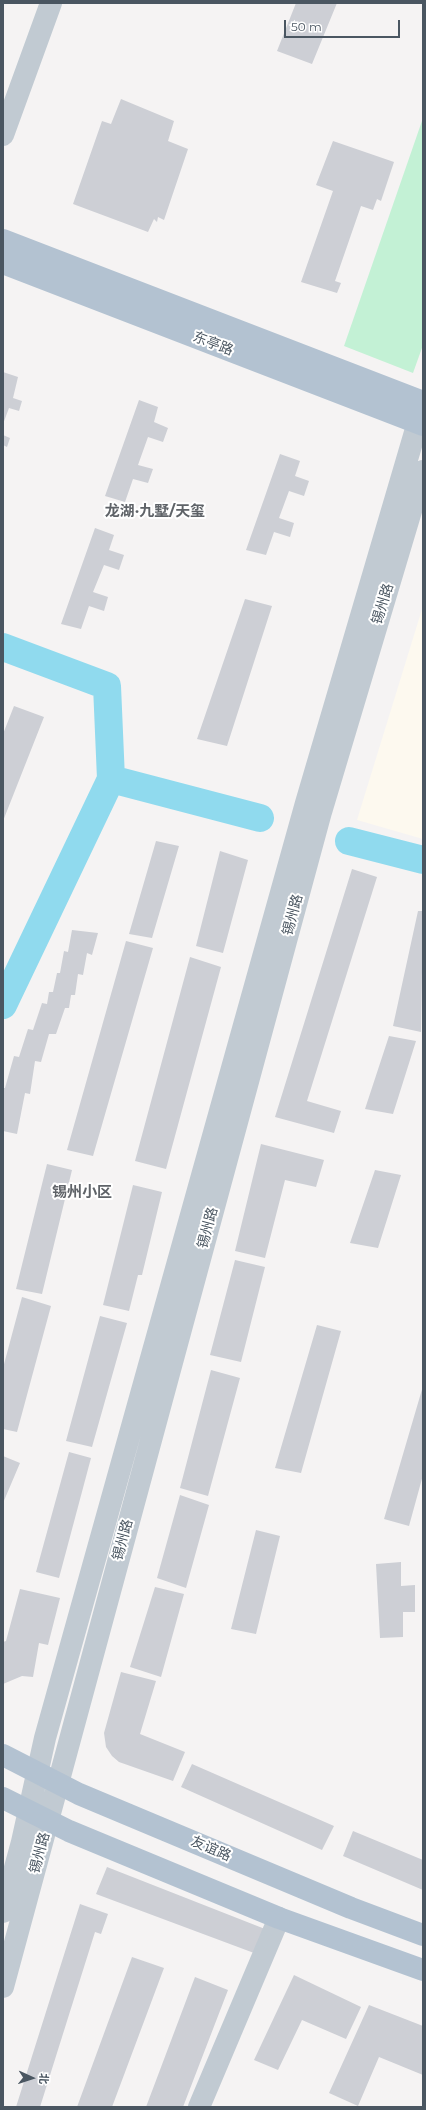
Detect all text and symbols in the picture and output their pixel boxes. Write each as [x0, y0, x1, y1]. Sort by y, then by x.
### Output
scale bar [286, 12, 402, 38]
text: 50 m [291, 19, 322, 34]
street label: 东亭路 [190, 329, 236, 359]
district label: 龙湖·九墅/天玺 [105, 503, 205, 521]
street label: 锡州路 [369, 581, 397, 627]
street label: 锡州路 [279, 893, 307, 937]
district label: 锡州小区 [52, 1184, 112, 1202]
street label: 锡州路 [194, 1206, 222, 1250]
street label: 锡州路 [109, 1518, 137, 1562]
street label: 锡州路 [26, 1831, 54, 1875]
street label: 友谊路 [188, 1833, 234, 1865]
north arrow [12, 2058, 52, 2098]
text: 北 [37, 2073, 51, 2084]

